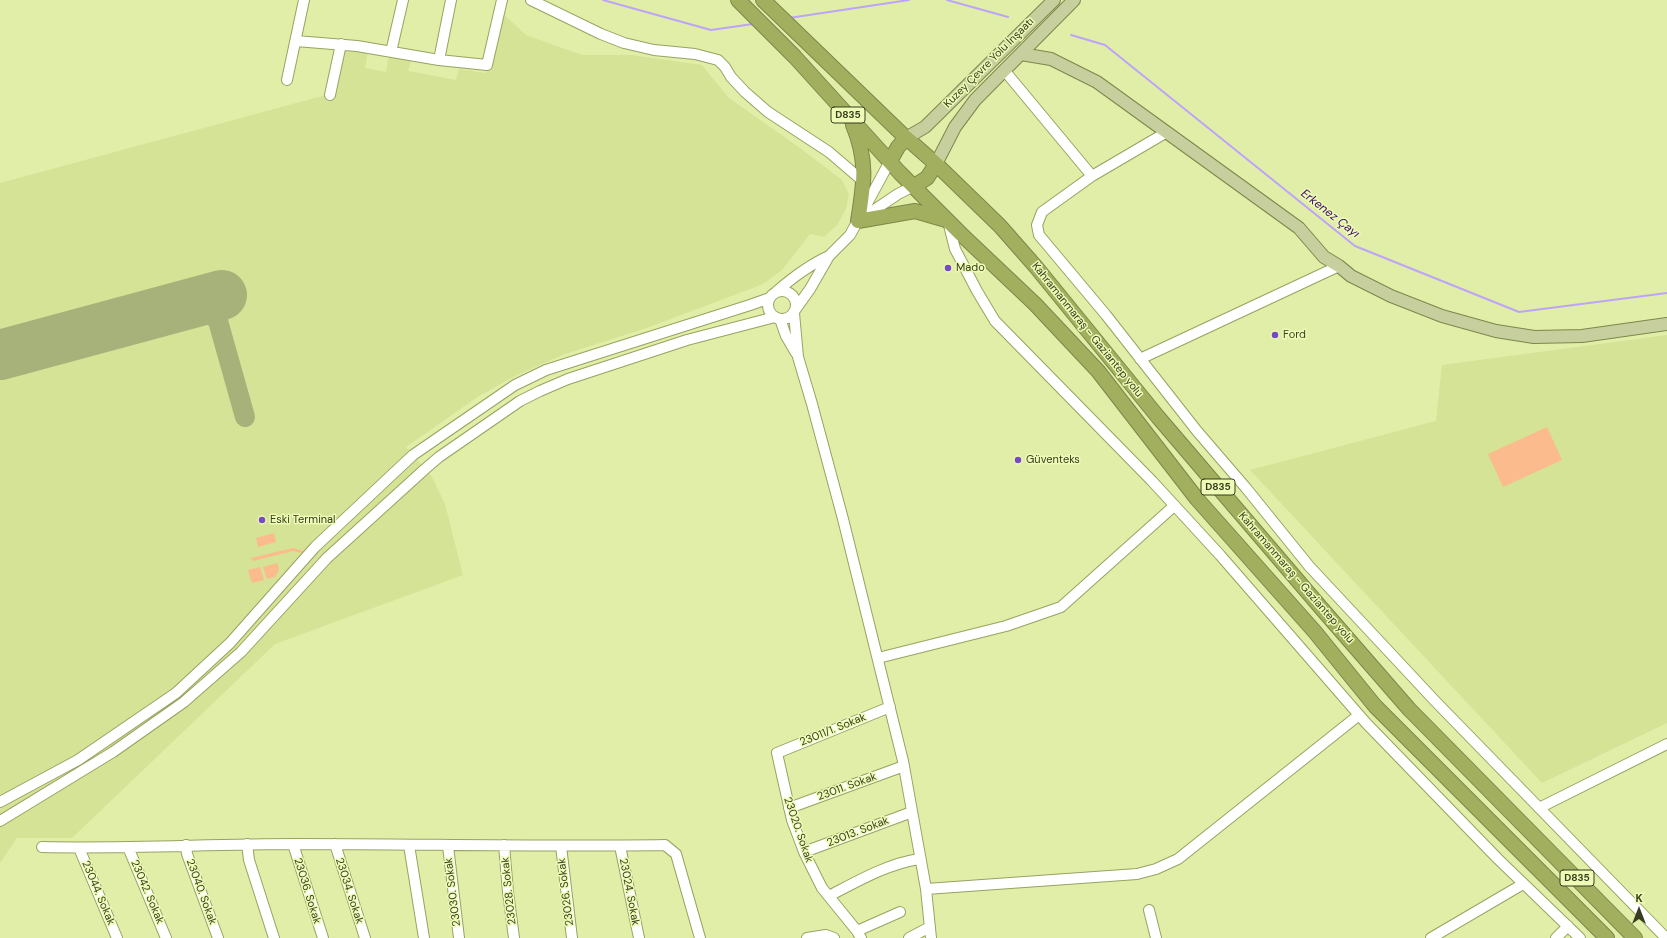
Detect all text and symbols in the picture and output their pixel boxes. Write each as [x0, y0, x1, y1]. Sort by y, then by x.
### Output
street label: Kuzey Çevre Yolu İnşaatı [941, 15, 1037, 111]
road number: D835 [831, 107, 865, 123]
water label: Erkenez Çayı [1298, 187, 1362, 241]
street label: Kahramanmaraş - Gaziantep yolu [1029, 260, 1145, 400]
place label: Mado [956, 261, 985, 275]
marker: Mado [943, 263, 953, 273]
place label: Ford [1283, 328, 1306, 342]
marker: Ford [1270, 330, 1280, 340]
place label: Güventeks [1026, 453, 1080, 467]
marker: Güventeks [1013, 455, 1023, 465]
road number: D835 [1201, 479, 1235, 495]
street label: Kahramanmaraş - Gaziantep yolu [1236, 510, 1356, 646]
place label: Eski Terminal [270, 513, 336, 527]
marker: Eski Terminal [257, 515, 267, 525]
street label: 23011/1. Sokak [798, 711, 868, 749]
street label: 23011. Sokak [815, 770, 879, 804]
street label: 23020. Sokak [781, 795, 815, 865]
street label: 23013. Sokak [825, 814, 891, 850]
street label: 23036. Sokak [291, 856, 323, 926]
street label: 23034. Sokak [332, 856, 366, 926]
street label: 23028. Sokak [499, 856, 519, 926]
street label: 23040. Sokak [183, 857, 219, 927]
street label: 23030. Sokak [442, 857, 464, 927]
street label: 23026. Sokak [555, 857, 577, 927]
street label: 23024. Sokak [616, 857, 642, 927]
street label: 23042. Sokak [128, 858, 166, 926]
street label: 23044. Sokak [78, 859, 118, 927]
road number: D835 [1560, 870, 1594, 886]
north arrow [1619, 890, 1659, 930]
text: K [1635, 891, 1643, 905]

